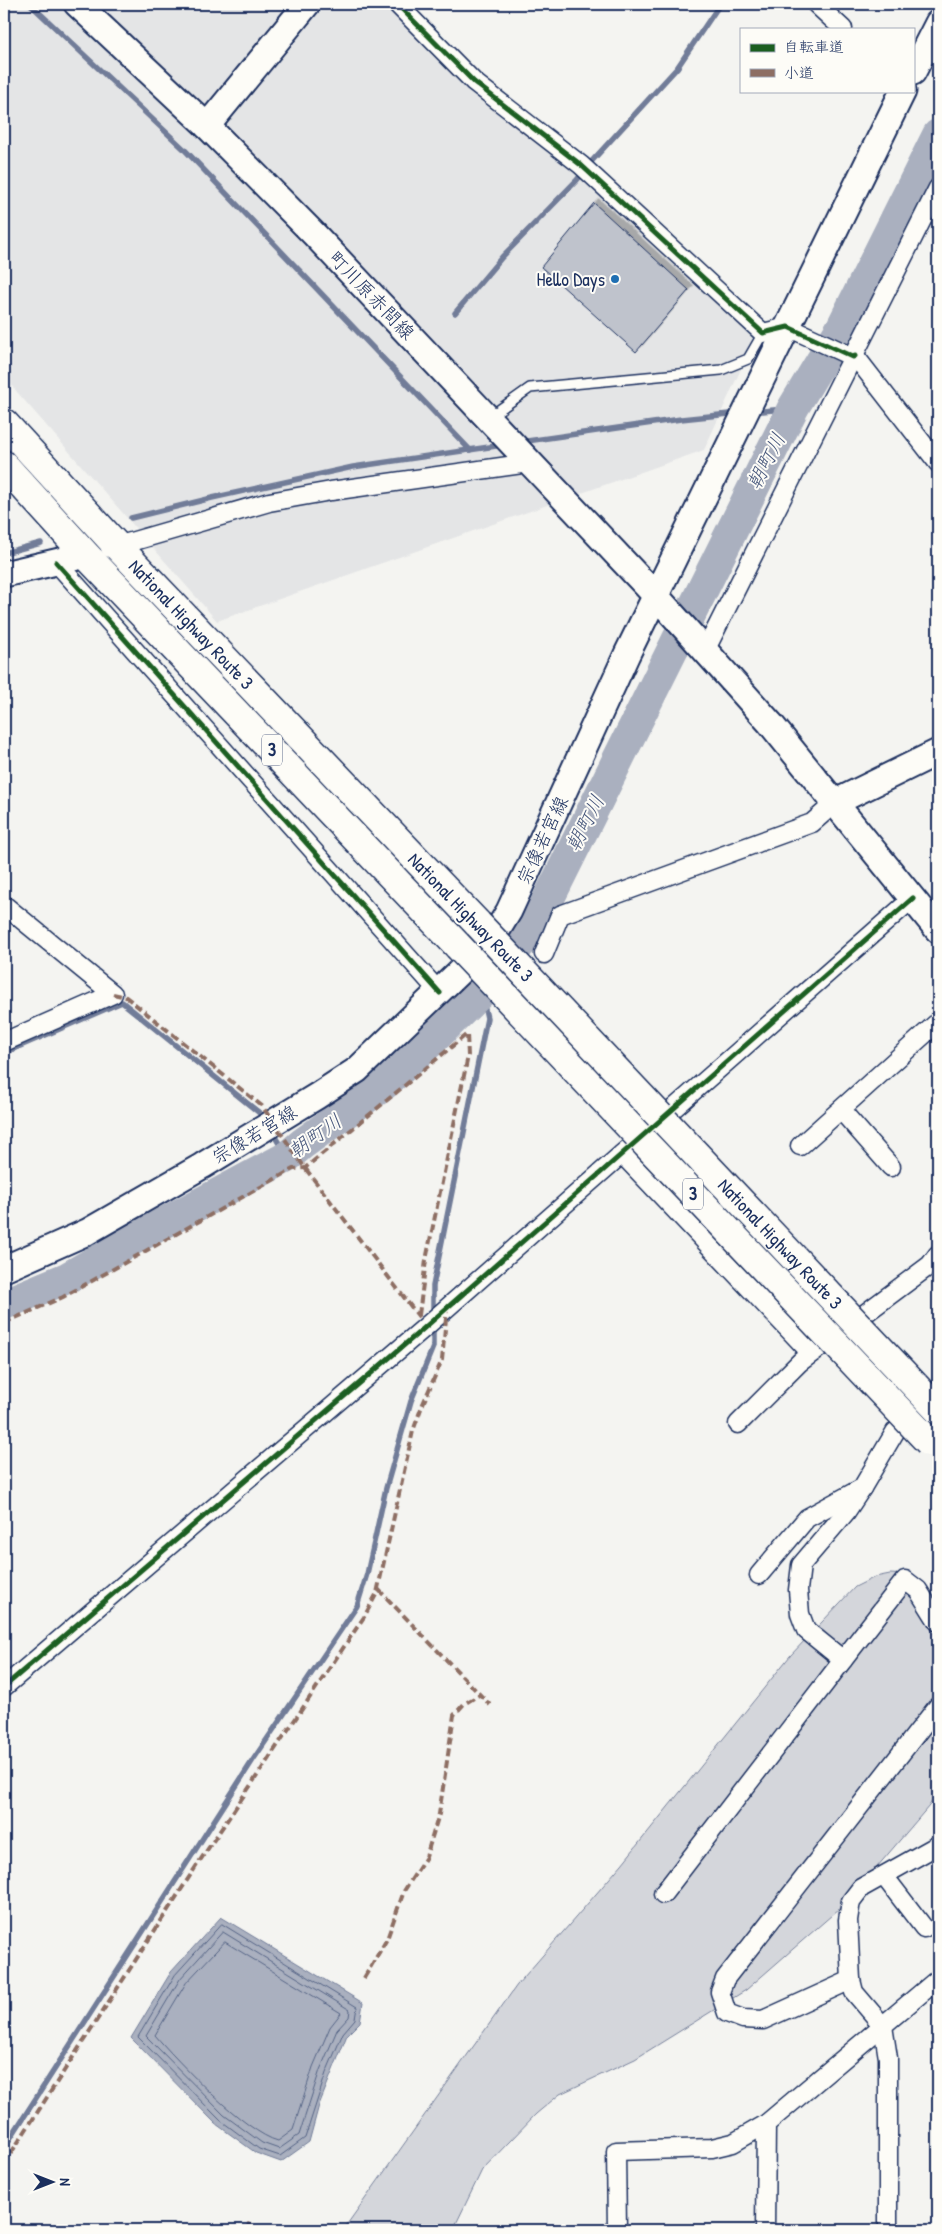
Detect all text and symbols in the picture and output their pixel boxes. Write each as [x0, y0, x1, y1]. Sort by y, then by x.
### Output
legend [740, 28, 914, 92]
text: 自転車道 [784, 36, 844, 57]
text: 小道 [784, 62, 814, 83]
street label: 町川原赤間線 [323, 245, 421, 345]
place label: Hello Days [537, 266, 605, 292]
marker: Hello Days [609, 273, 621, 285]
water label: 朝町川 [740, 428, 791, 494]
street label: National Highway Route 3 [123, 553, 260, 695]
road number: 3 [262, 734, 282, 766]
water label: 朝町川 [559, 790, 610, 856]
street label: 宗像若宮線 [510, 791, 574, 889]
street label: National Highway Route 3 [402, 847, 540, 987]
street label: 宗像若宮線 [207, 1098, 301, 1170]
water label: 朝町川 [283, 1107, 347, 1164]
street label: National Highway Route 3 [712, 1173, 849, 1315]
road number: 3 [683, 1178, 703, 1210]
north arrow [28, 2156, 78, 2206]
text: N [56, 2178, 75, 2186]

